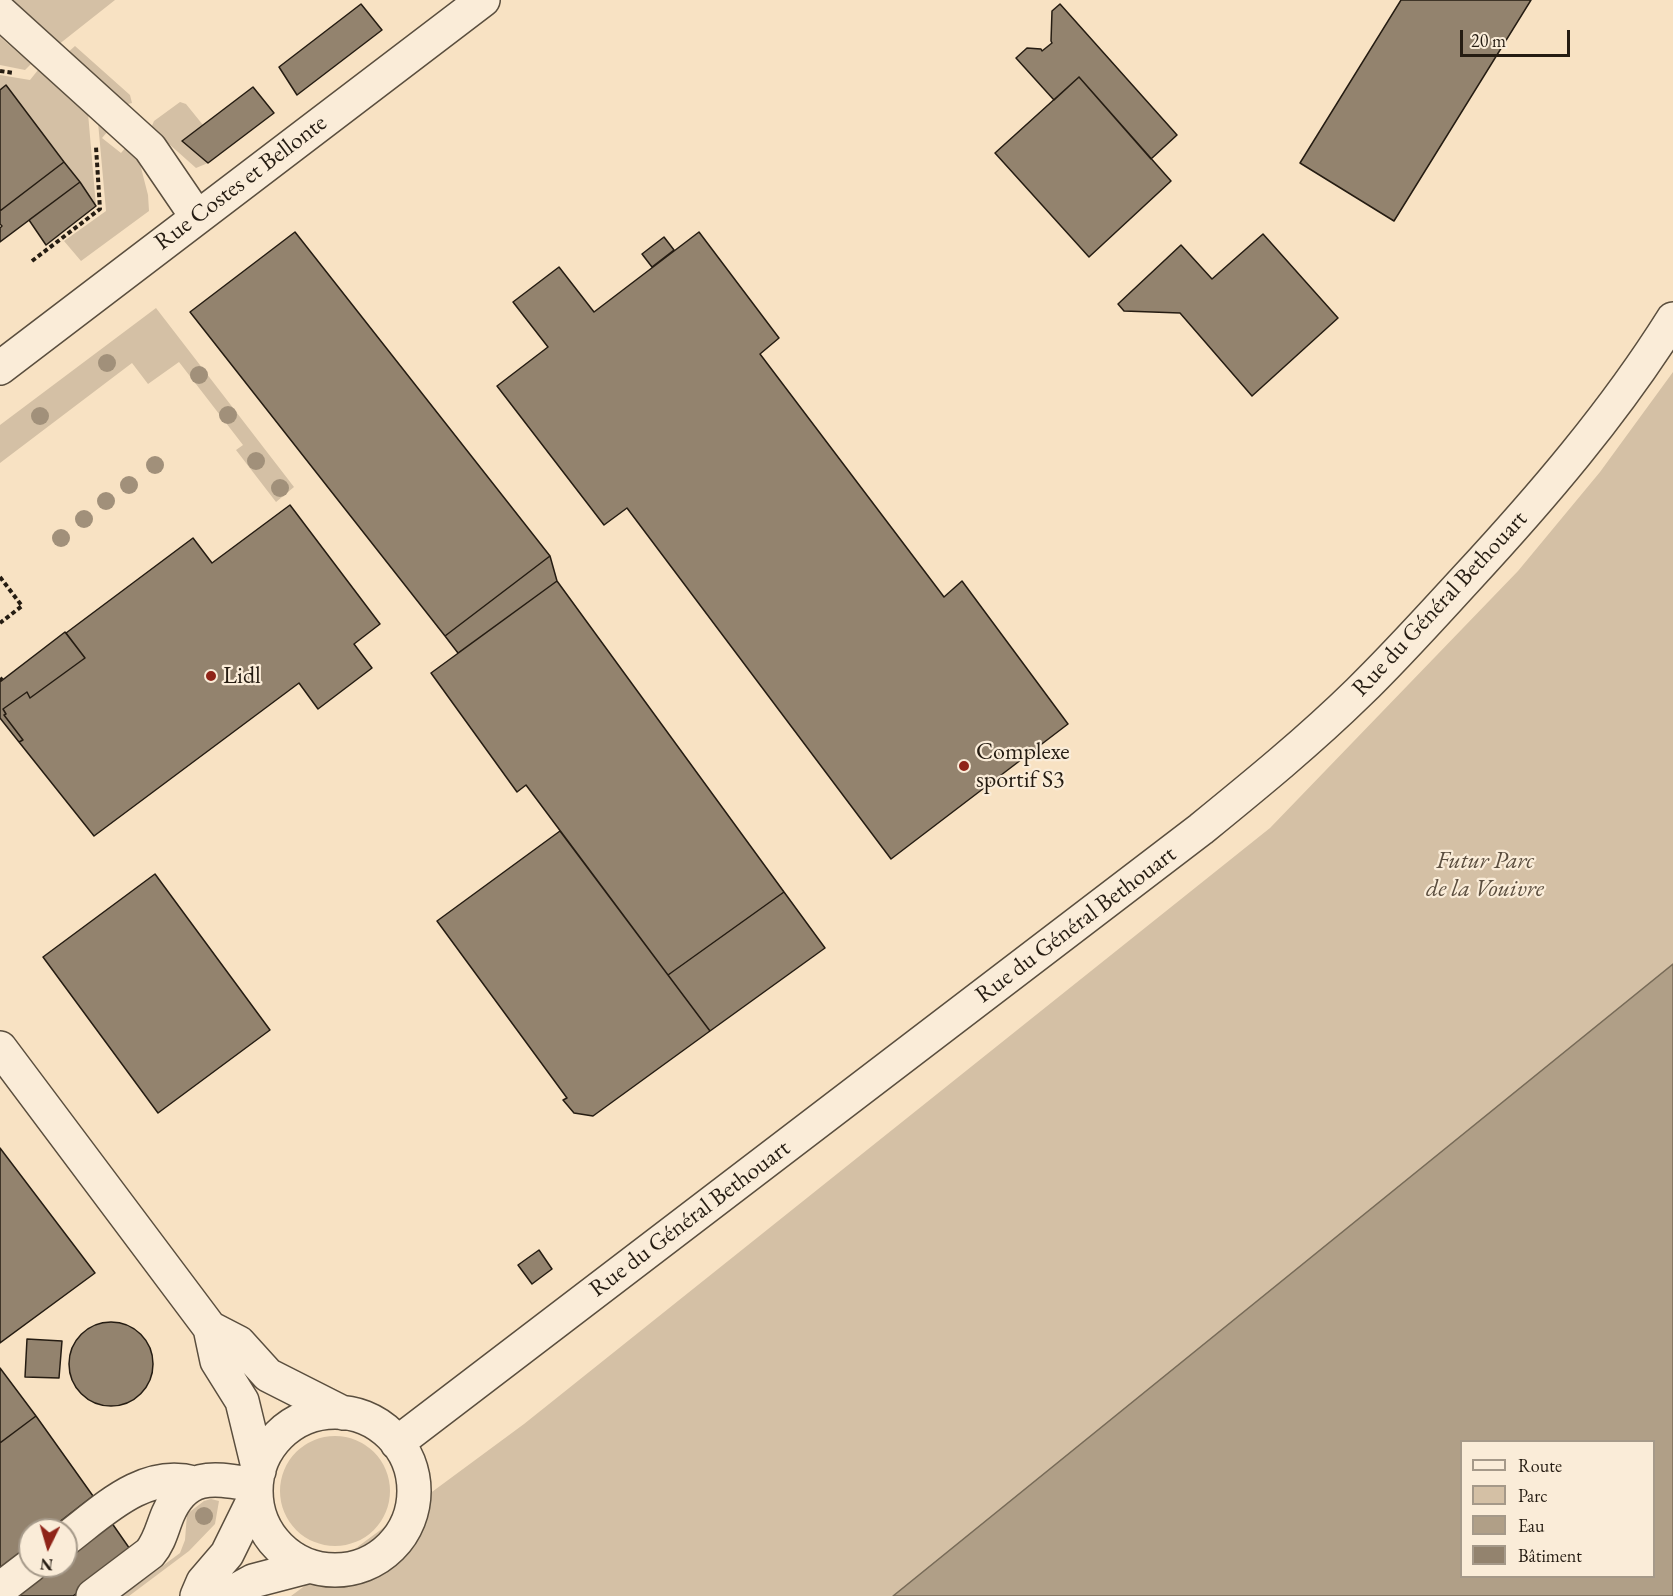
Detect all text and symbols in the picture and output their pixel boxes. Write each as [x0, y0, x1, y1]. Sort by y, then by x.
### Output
scale bar [1463, 18, 1572, 56]
text: 20 m [1471, 29, 1506, 52]
street label: Rue Costes et Bellonte [149, 109, 333, 257]
street label: Rue du Général Bethouart [1346, 505, 1534, 703]
place label: Lidl [223, 662, 261, 690]
marker: Lidl [204, 669, 218, 683]
place label: Complexe sportif S3 [976, 738, 1070, 794]
marker: Complexe sportif S3 [957, 759, 971, 773]
street label: Rue du Général Bethouart [970, 840, 1182, 1010]
park label: Futur Parc de la Vouivre [1426, 847, 1544, 903]
street label: Rue du Général Bethouart [584, 1134, 796, 1304]
legend [1460, 1440, 1655, 1578]
text: Route [1518, 1454, 1562, 1477]
text: Parc [1518, 1484, 1548, 1507]
text: Eau [1518, 1514, 1544, 1537]
north arrow [18, 1518, 78, 1578]
text: Bâtiment [1518, 1544, 1582, 1567]
text: N [39, 1553, 54, 1575]

